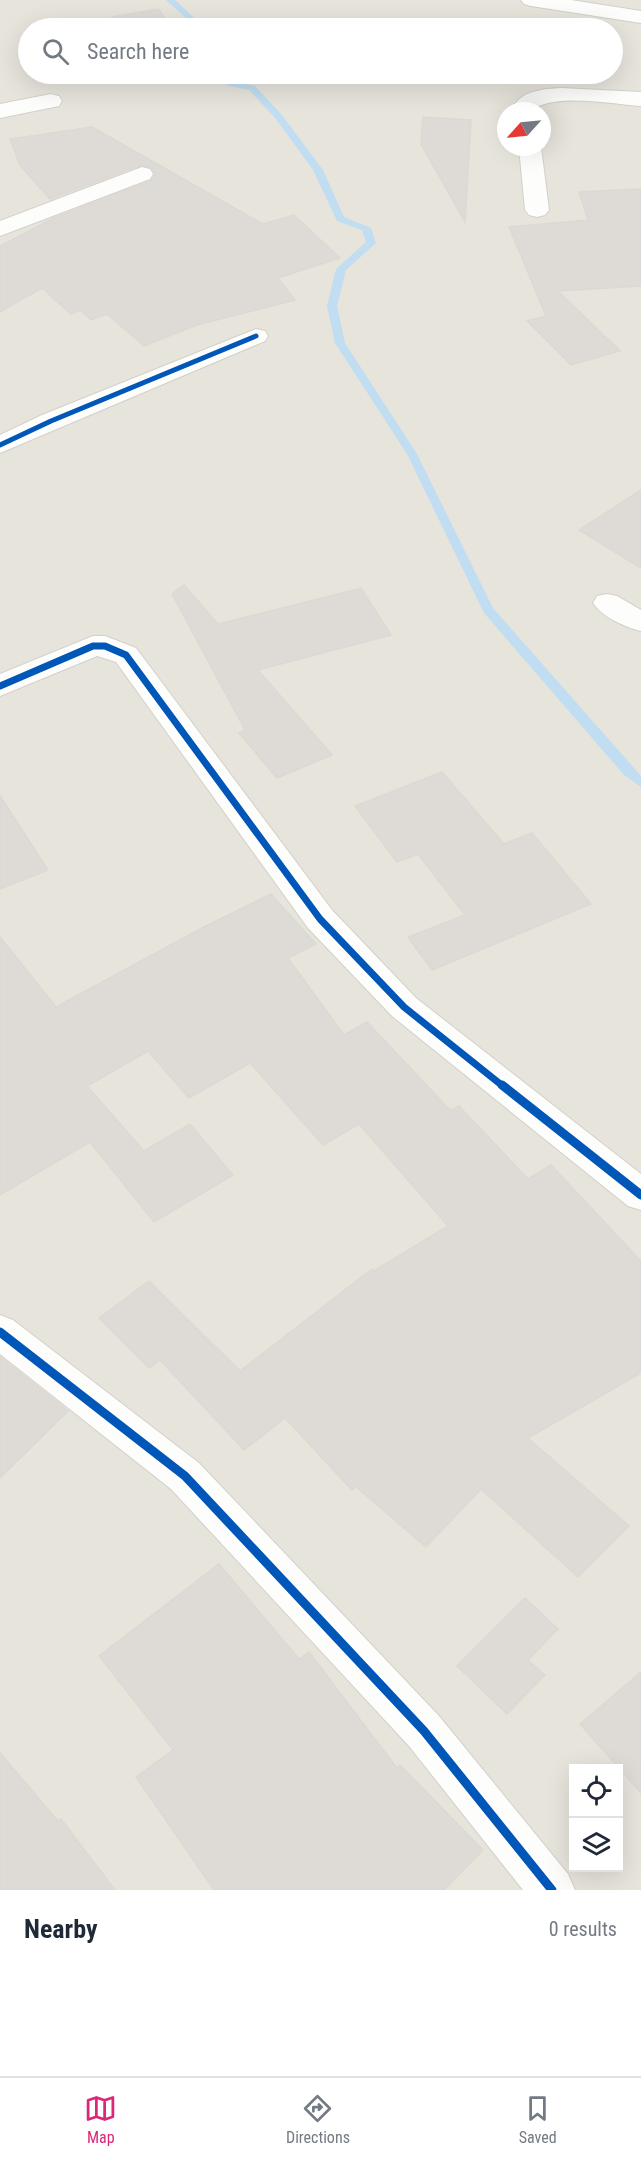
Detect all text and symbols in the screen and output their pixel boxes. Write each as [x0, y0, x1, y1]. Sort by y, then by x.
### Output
search box [18, 18, 623, 84]
icon: search [39, 35, 72, 68]
text: Search here [87, 39, 189, 64]
north arrow [497, 102, 551, 156]
map controls [569, 1764, 623, 1872]
button: locate [569, 1764, 623, 1818]
button: layers [569, 1818, 623, 1872]
text: Nearby [24, 1914, 98, 1944]
text: 0 results [549, 1917, 617, 1941]
tab: Map [84, 2092, 117, 2147]
tab: Directions [286, 2092, 350, 2147]
tab: Saved [519, 2092, 557, 2147]

